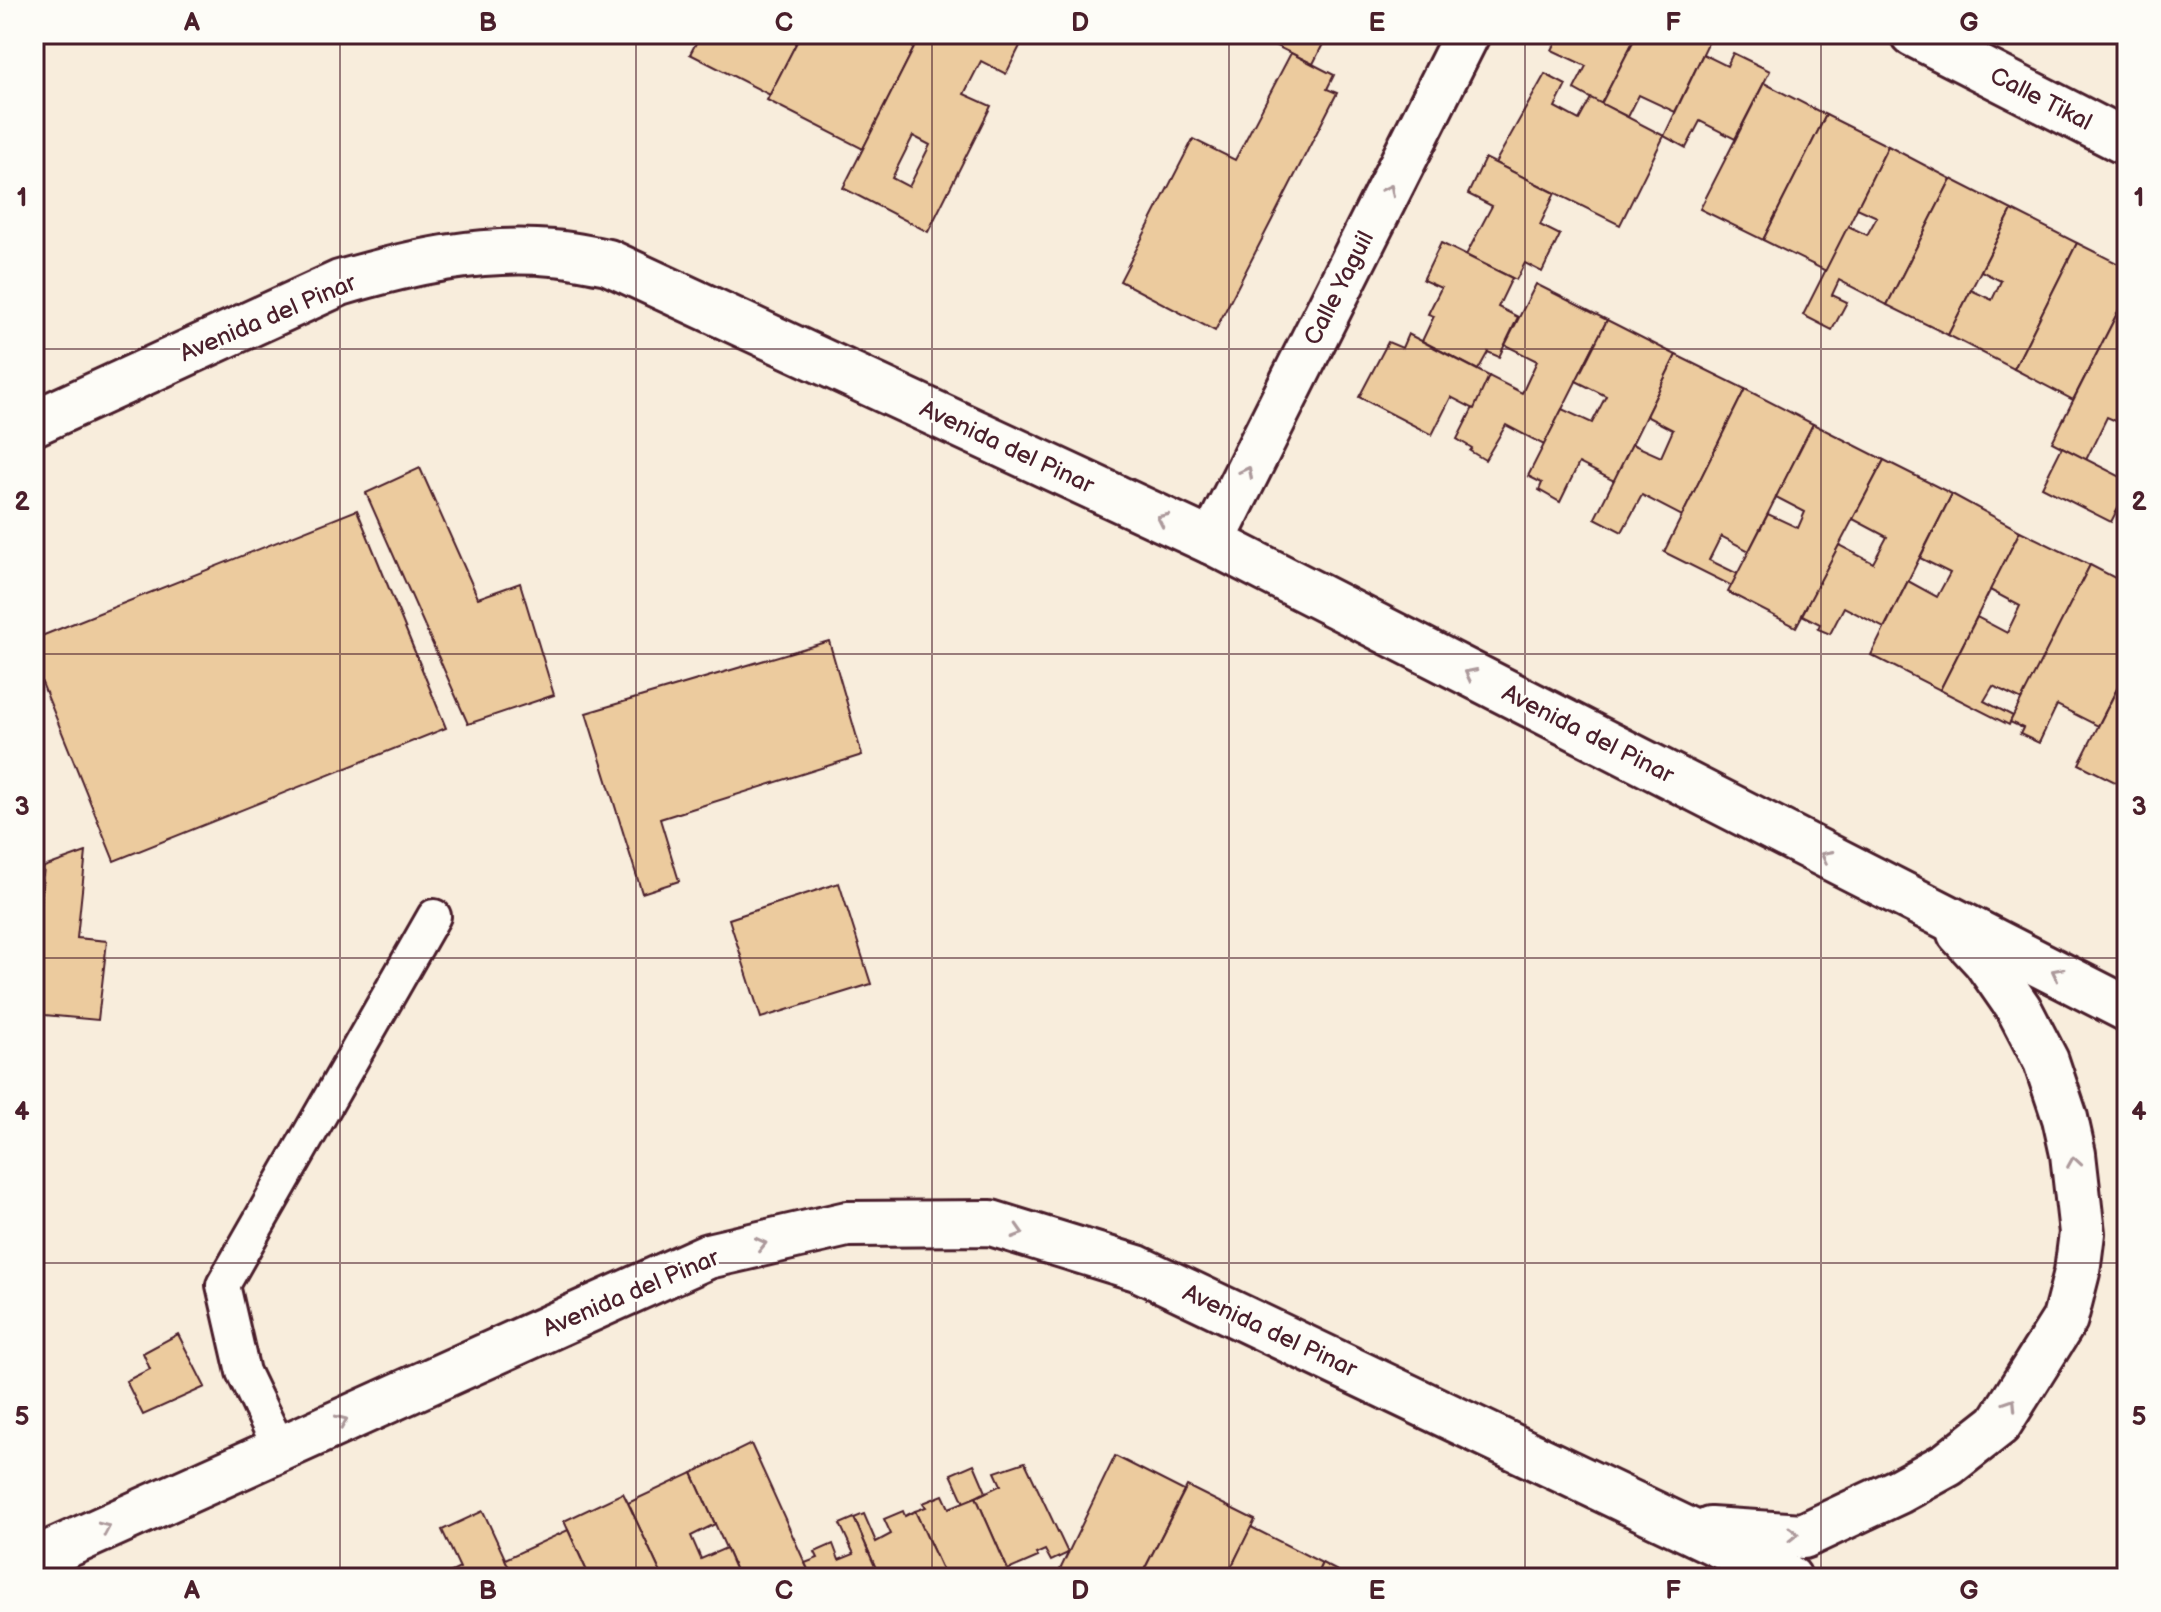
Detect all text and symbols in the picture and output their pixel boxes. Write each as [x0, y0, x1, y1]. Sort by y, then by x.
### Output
text: A [183, 8, 200, 39]
text: B [479, 8, 497, 39]
text: C [775, 8, 793, 39]
text: D [1071, 8, 1089, 39]
text: E [1369, 8, 1386, 39]
text: F [1665, 8, 1681, 39]
text: G [1959, 8, 1979, 39]
street label: Calle Tikal [1985, 61, 2097, 137]
text: 1 [17, 183, 27, 214]
one-way arrow [1379, 183, 1394, 198]
text: 1 [2134, 183, 2144, 214]
street label: Calle Yaguil [1298, 226, 1380, 350]
street label: Avenida del Pinar [175, 268, 361, 368]
street label: Avenida del Pinar [915, 394, 1099, 500]
one-way arrow [1237, 466, 1252, 481]
text: 2 [14, 487, 30, 518]
text: 2 [2131, 487, 2147, 518]
one-way arrow [1156, 513, 1171, 529]
one-way arrow [1463, 668, 1478, 683]
street label: Avenida del Pinar [1497, 678, 1679, 790]
text: 3 [14, 792, 30, 823]
text: 3 [2131, 792, 2147, 823]
one-way arrow [1819, 850, 1834, 865]
one-way arrow [2051, 968, 2066, 983]
text: 4 [14, 1097, 30, 1128]
text: 4 [2131, 1097, 2147, 1128]
one-way arrow [2067, 1155, 2084, 1169]
one-way arrow [1010, 1222, 1024, 1238]
one-way arrow [754, 1236, 767, 1253]
street label: Avenida del Pinar [538, 1243, 724, 1343]
street label: Avenida del Pinar [1178, 1278, 1362, 1384]
one-way arrow [2002, 1398, 2017, 1413]
text: 5 [14, 1402, 30, 1433]
text: 5 [2131, 1402, 2147, 1433]
one-way arrow [334, 1415, 348, 1431]
one-way arrow [97, 1522, 111, 1538]
one-way arrow [1787, 1526, 1800, 1543]
text: A [183, 1576, 200, 1607]
text: B [479, 1576, 497, 1607]
text: C [775, 1576, 793, 1607]
text: D [1071, 1576, 1089, 1607]
text: E [1369, 1576, 1386, 1607]
text: F [1665, 1576, 1681, 1607]
text: G [1959, 1576, 1979, 1607]

